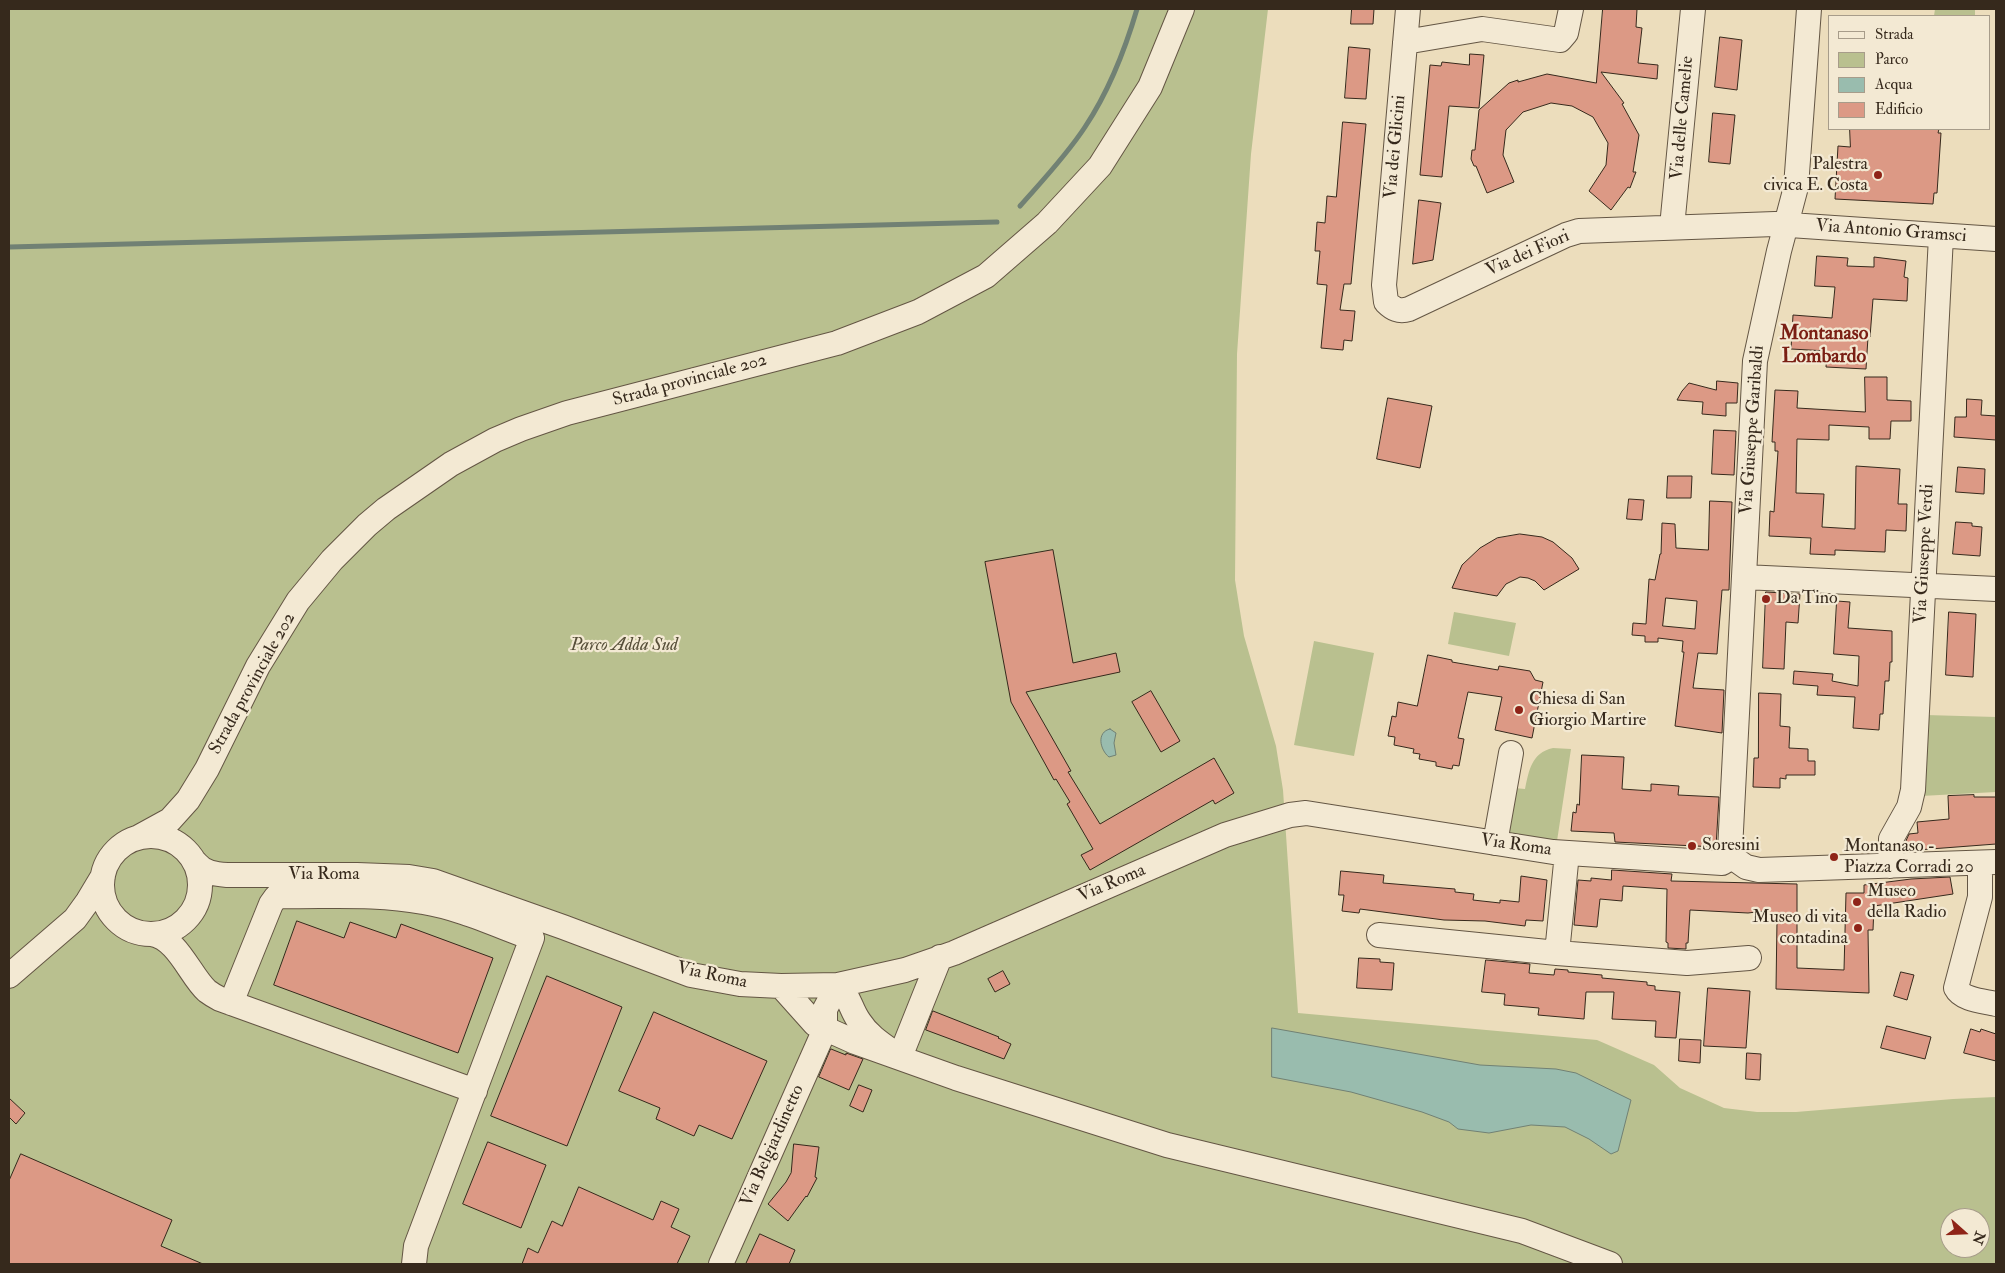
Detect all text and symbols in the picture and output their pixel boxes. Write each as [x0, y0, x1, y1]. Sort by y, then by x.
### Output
legend [1828, 15, 1990, 130]
text: Strada [1875, 25, 1914, 44]
text: Parco [1875, 50, 1908, 69]
street label: Via delle Camelie [1667, 55, 1699, 181]
text: Acqua [1875, 75, 1912, 94]
street label: Via dei Glicini [1381, 94, 1411, 200]
text: Edificio [1875, 100, 1923, 119]
place label: Palestra civica E. Costa [1764, 154, 1868, 196]
marker: Palestra civica E. Costa [1872, 169, 1884, 181]
street label: Via Antonio Gramsci [1815, 216, 1967, 248]
street label: Via dei Fiori [1483, 226, 1573, 282]
district label: Montanaso Lombardo [1780, 323, 1868, 370]
street label: Via Giuseppe Garibaldi [1736, 345, 1770, 515]
street label: Strada provinciale 202 [611, 350, 769, 412]
street label: Via Giuseppe Verdi [1911, 484, 1939, 624]
place label: Da Tino [1776, 588, 1838, 610]
marker: Da Tino [1760, 593, 1772, 605]
street label: Strada provinciale 202 [205, 609, 301, 759]
park label: Parco Adda Sud [570, 635, 678, 657]
place label: Chiesa di San Giorgio Martire [1529, 689, 1646, 732]
marker: Chiesa di San Giorgio Martire [1513, 704, 1525, 716]
street label: Via Roma [1479, 830, 1553, 862]
place label: Soresini [1702, 835, 1760, 857]
place label: Montanaso - Piazza Corradi 20 [1844, 836, 1974, 879]
marker: Soresini [1686, 840, 1698, 852]
marker: Montanaso - Piazza Corradi 20 [1828, 851, 1840, 863]
street label: Via Roma [1075, 860, 1149, 908]
street label: Via Roma [288, 864, 360, 886]
place label: Museo della Radio [1867, 881, 1946, 924]
marker: Museo della Radio [1851, 896, 1863, 908]
place label: Museo di vita contadina [1752, 907, 1848, 950]
marker: Museo di vita contadina [1852, 922, 1864, 934]
street label: Via Roma [675, 958, 749, 994]
street label: Via Belgiardinetto [737, 1082, 809, 1210]
north arrow [1940, 1208, 1990, 1258]
text: N [1968, 1229, 1989, 1247]

